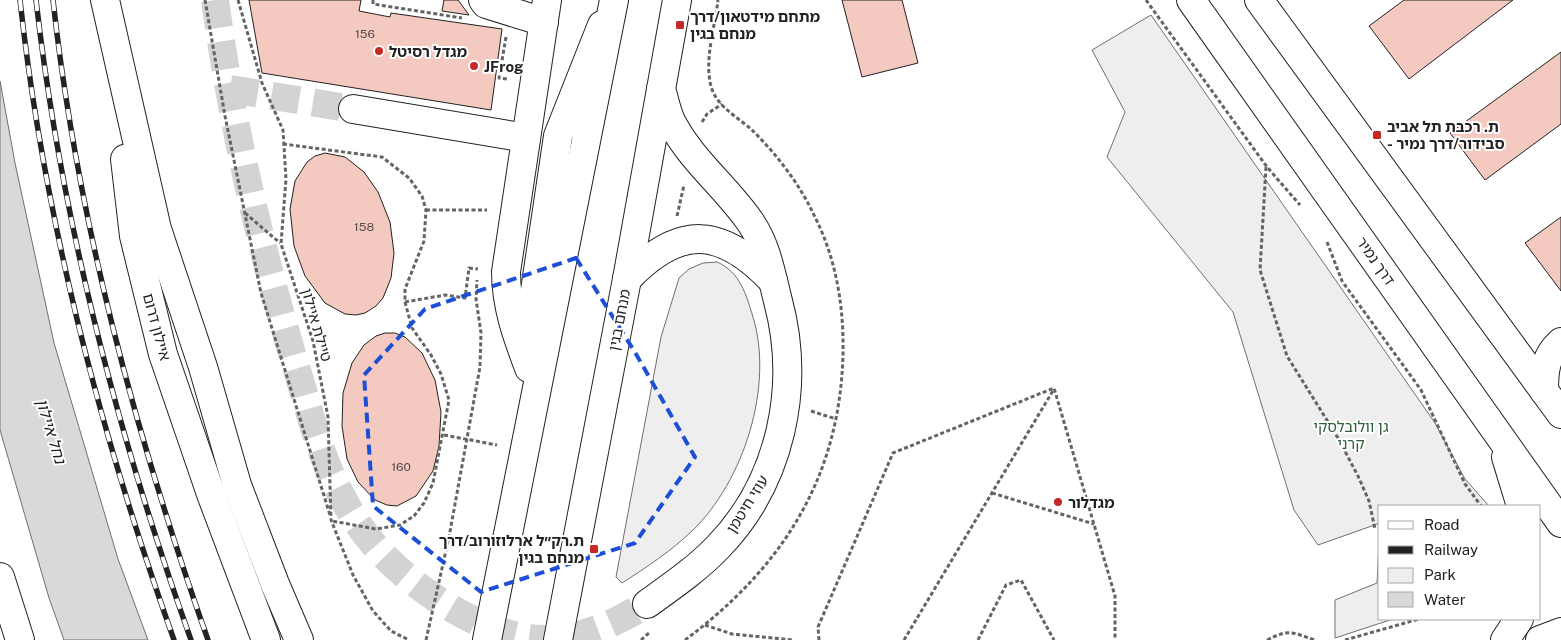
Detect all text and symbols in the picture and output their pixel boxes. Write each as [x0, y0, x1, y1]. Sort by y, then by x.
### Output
place label: מתחם מידטאון/דרך מנחם בגין [690, 8, 820, 42]
marker: מתחם מידטאון/דרך מנחם בגין [674, 19, 686, 31]
house number: 156 [355, 27, 375, 41]
place label: מגדל רסיטל [389, 43, 467, 60]
marker: מגדל רסיטל [373, 45, 385, 57]
place label: JFrog [484, 58, 524, 75]
marker: JFrog [468, 60, 480, 72]
place label: ת. רכבת תל אביב - סבידור/דרך נמיר [1387, 118, 1505, 152]
marker: ת. רכבת תל אביב - סבידור/דרך נמיר [1371, 129, 1383, 141]
house number: 158 [354, 220, 374, 234]
street label: דרך נמיר [1353, 234, 1399, 288]
street label: טיילת איילון [298, 286, 336, 364]
street label: מנחם בגין [605, 288, 633, 352]
street label: איילון דרום [140, 291, 174, 363]
water label: נחל איילון [32, 396, 70, 466]
park label: גן וולובלסקי קרני [1313, 418, 1389, 452]
house number: 160 [391, 460, 411, 474]
street label: עוזי חיטמן [723, 472, 771, 536]
place label: מגדלור [1068, 494, 1115, 511]
marker: מגדלור [1052, 496, 1064, 508]
legend [1378, 505, 1541, 620]
text: Road [1424, 516, 1460, 533]
place label: ת.רק״ל ארלוזורוב/דרך מנחם בגין [439, 532, 584, 566]
text: Railway [1424, 541, 1478, 558]
marker: ת.רק״ל ארלוזורוב/דרך מנחם בגין [588, 543, 600, 555]
text: Park [1424, 566, 1456, 583]
text: Water [1424, 591, 1466, 608]

